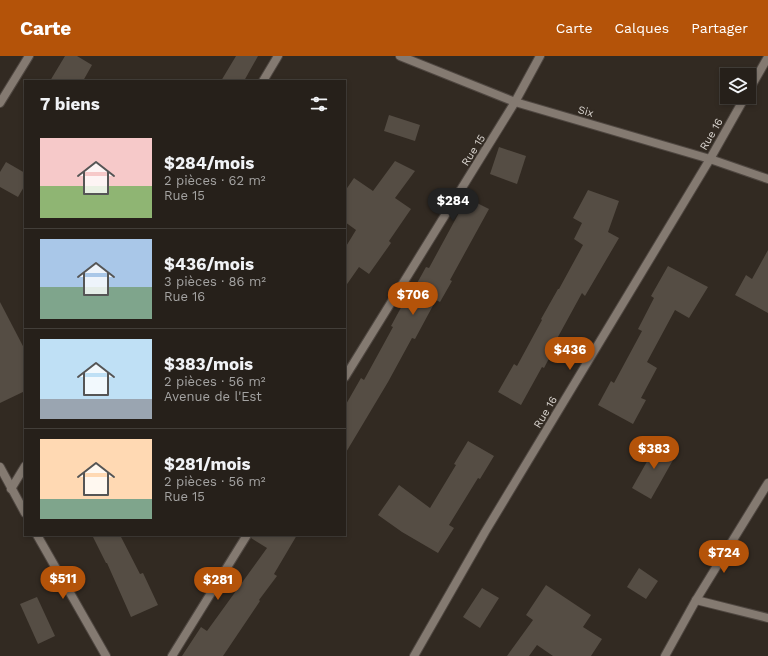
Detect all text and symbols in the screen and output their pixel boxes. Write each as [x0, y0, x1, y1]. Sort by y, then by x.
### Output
text: Carte [20, 17, 71, 40]
text: Carte [556, 20, 593, 36]
text: Calques [615, 20, 669, 36]
text: Partager [691, 20, 748, 36]
map controls [720, 68, 756, 104]
button: layers [720, 68, 756, 104]
icon: filters [308, 93, 330, 115]
text: 7 biens [40, 94, 100, 114]
street label: Six [576, 103, 595, 120]
street label: Rue 16 [697, 116, 726, 153]
street label: Rue 15 [459, 132, 488, 168]
text: $284/mois [164, 153, 254, 173]
icon: home [72, 154, 120, 202]
text: 2 pièces · 62 m² [164, 173, 266, 188]
text: Rue 15 [164, 188, 205, 203]
pin: $284 [429, 188, 477, 222]
text: $284 [437, 193, 469, 208]
text: $436/mois [164, 254, 254, 274]
icon: home [72, 255, 120, 303]
text: 3 pièces · 86 m² [164, 274, 266, 289]
pin: $706 [389, 282, 437, 316]
text: $706 [397, 287, 429, 302]
text: Rue 16 [164, 289, 205, 304]
pin: $436 [546, 337, 594, 371]
text: $436 [554, 342, 586, 357]
text: $383/mois [164, 354, 253, 374]
icon: home [72, 355, 120, 403]
text: 2 pièces · 56 m² [164, 374, 266, 389]
text: Avenue de l'Est [164, 389, 262, 404]
street label: Rue 16 [531, 394, 560, 431]
pin: $383 [630, 436, 678, 470]
text: $383 [638, 441, 670, 456]
text: $281/mois [164, 454, 251, 474]
icon: home [72, 455, 120, 503]
text: 2 pièces · 56 m² [164, 474, 266, 489]
text: Rue 15 [164, 489, 205, 504]
pin: $724 [700, 540, 748, 574]
text: $724 [708, 545, 740, 560]
pin: $511 [39, 566, 87, 600]
pin: $281 [194, 567, 242, 601]
text: $511 [49, 571, 77, 586]
text: $281 [203, 572, 233, 587]

